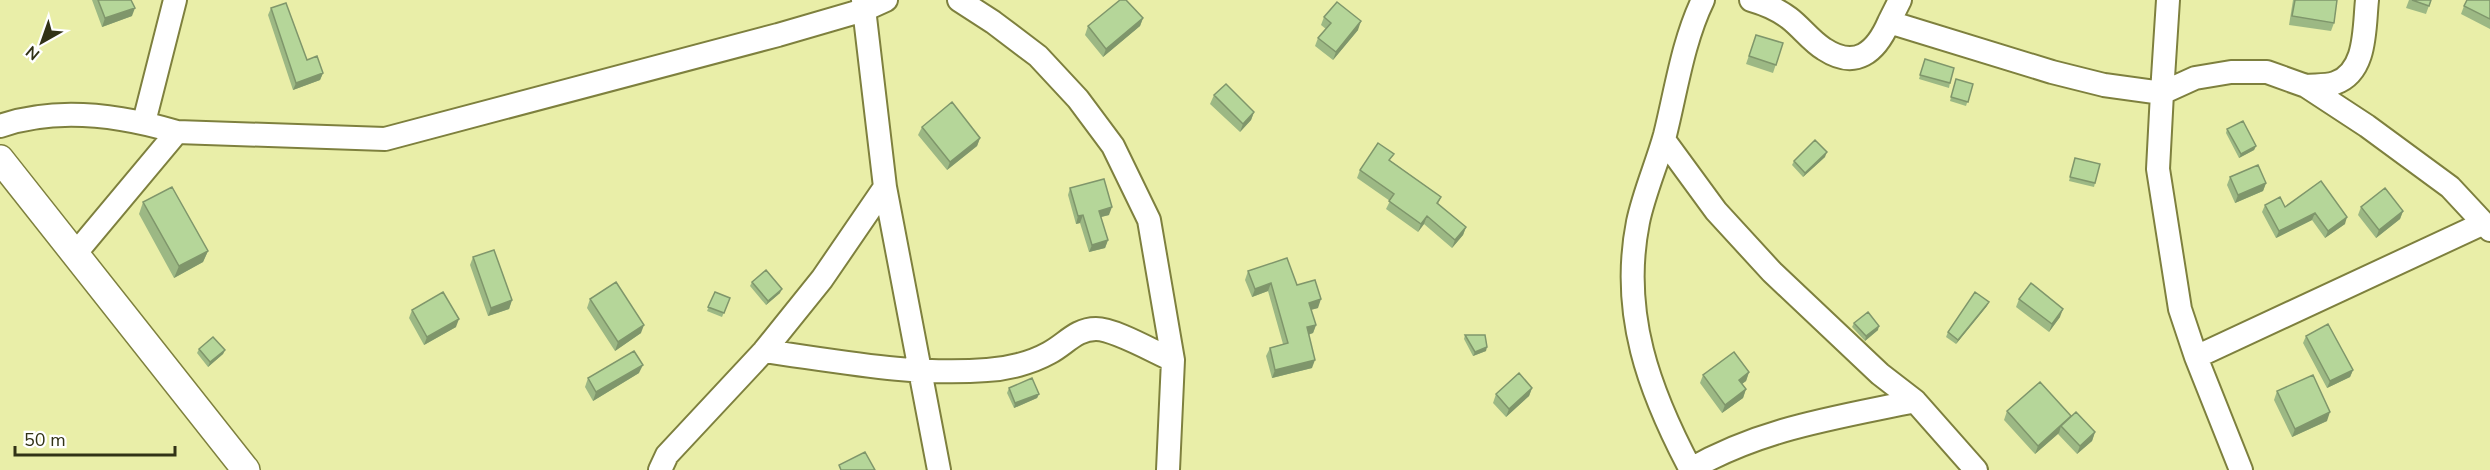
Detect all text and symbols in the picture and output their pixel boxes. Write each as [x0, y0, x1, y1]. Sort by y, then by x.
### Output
north arrow [12, 12, 72, 72]
text: N [21, 40, 45, 65]
scale bar [15, 419, 176, 457]
text: 50 m [24, 428, 66, 452]

